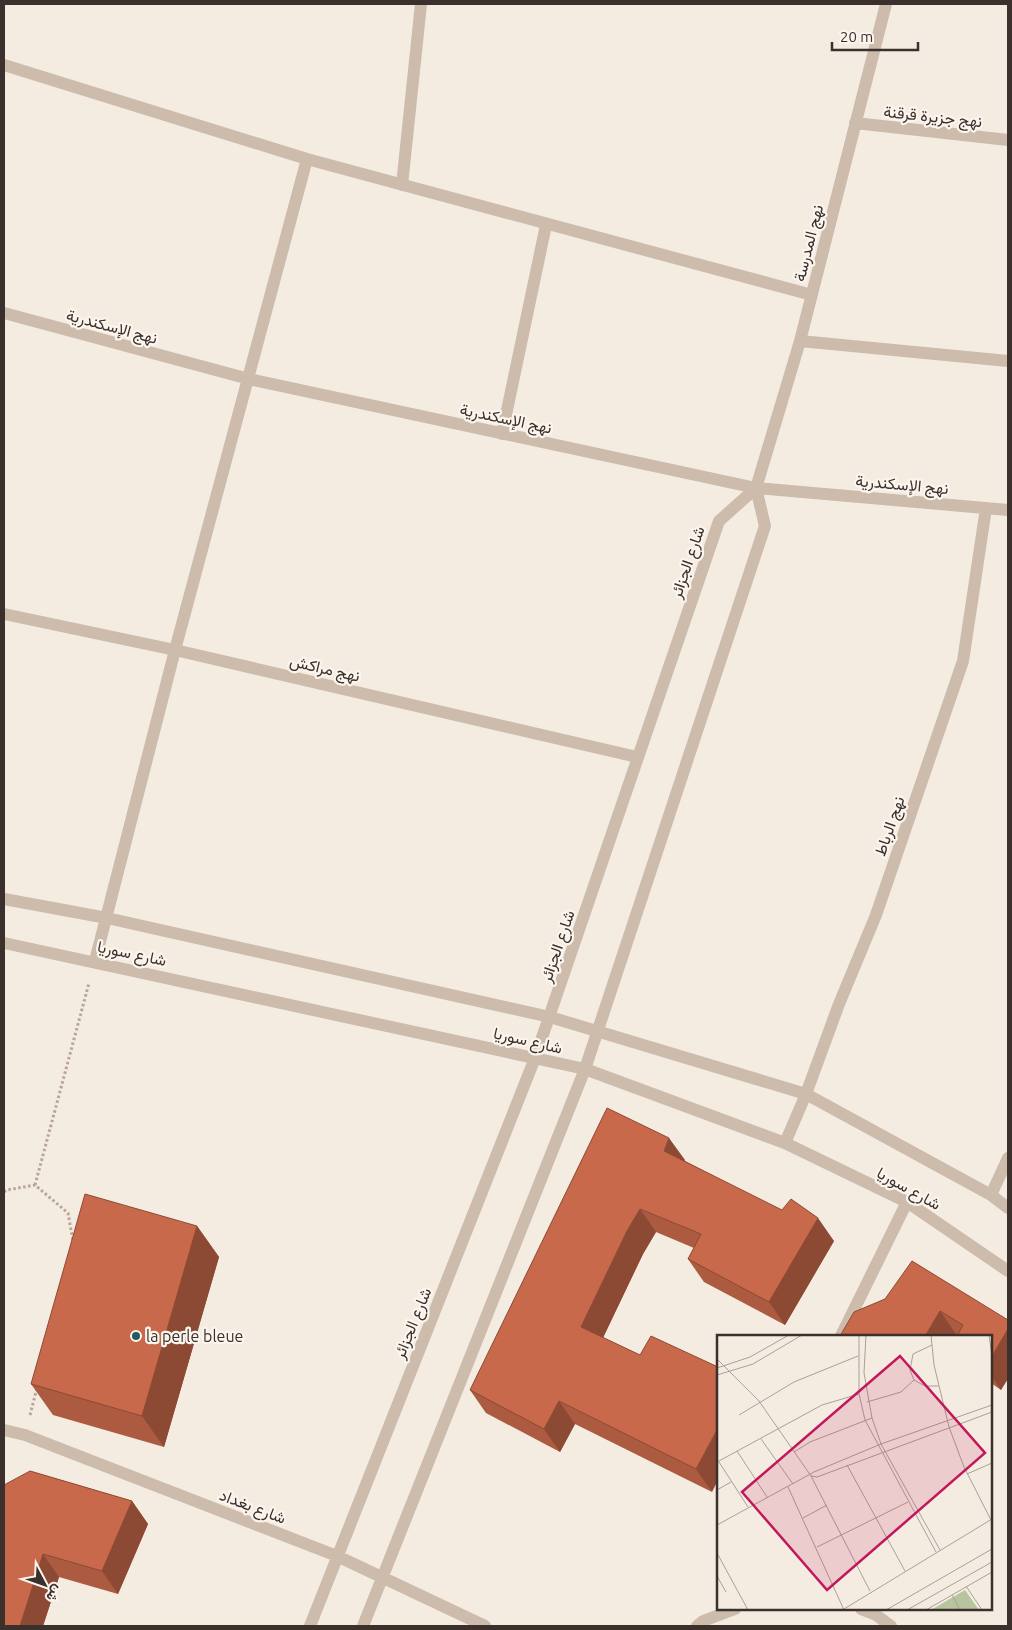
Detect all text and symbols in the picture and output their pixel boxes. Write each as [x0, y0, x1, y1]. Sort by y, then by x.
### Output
scale bar [832, 20, 918, 52]
text: 20 m [840, 28, 873, 45]
street label: نهج جزيرة قرقنة [882, 102, 983, 133]
street label: نهج المدرسة [790, 203, 829, 284]
street label: نهج الإسكندرية [64, 305, 159, 350]
street label: نهج الإسكندرية [458, 399, 554, 439]
street label: نهج الإسكندرية [854, 471, 949, 500]
street label: شارع الجزائر [666, 524, 711, 602]
street label: نهج مراكش [288, 651, 362, 688]
street label: نهج الرباط [870, 794, 910, 859]
street label: شارع الجزائر [536, 908, 581, 986]
street label: شارع سوريا [95, 937, 168, 972]
street label: شارع سوريا [491, 1023, 564, 1060]
street label: شارع سوريا [872, 1163, 944, 1216]
street label: شارع الجزائر [389, 1285, 437, 1363]
place label: la perle bleue [146, 1327, 243, 1345]
marker: la perle bleue [130, 1330, 142, 1342]
inset map [717, 1335, 992, 1610]
street label: شارع بغداد [216, 1485, 289, 1530]
north arrow [20, 1560, 70, 1610]
text: ش [42, 1581, 66, 1605]

